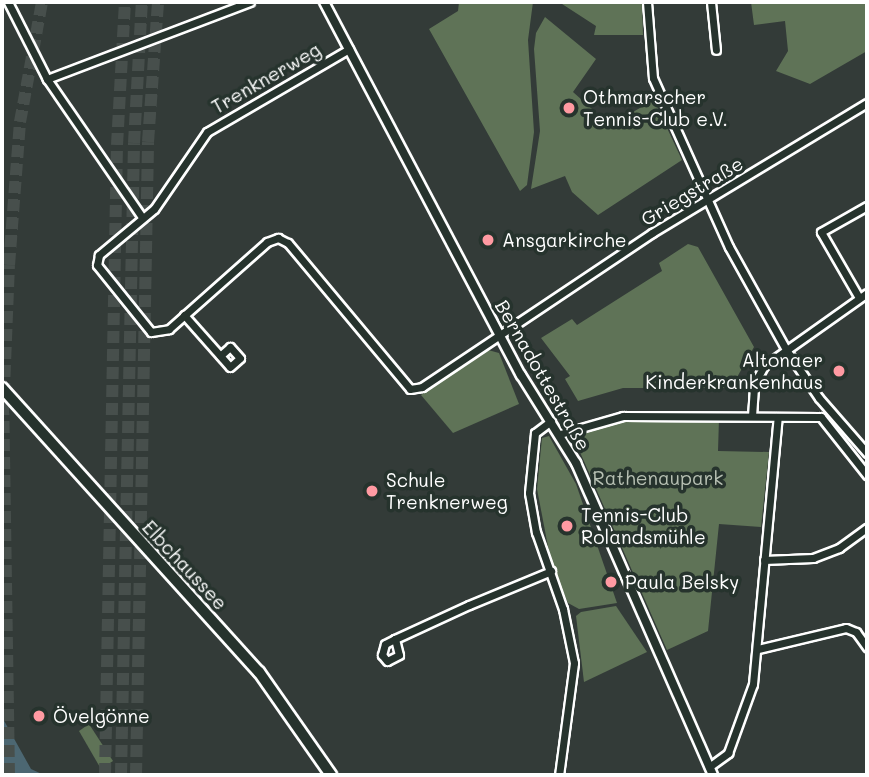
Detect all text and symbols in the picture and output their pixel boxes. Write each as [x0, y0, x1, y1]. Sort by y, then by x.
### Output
street label: Trenknerweg [208, 38, 324, 118]
place label: Othmarscher Tennis-Club e.V. [583, 86, 728, 130]
marker: Othmarscher Tennis-Club e.V. [561, 100, 577, 116]
street label: Griegstraße [637, 152, 747, 230]
place label: Ansgarkirche [502, 229, 626, 251]
marker: Ansgarkirche [480, 232, 496, 248]
street label: Bernadottestraße [491, 296, 595, 454]
place label: Altonaer Kinderkrankenhaus [645, 349, 823, 393]
marker: Altonaer Kinderkrankenhaus [829, 361, 849, 381]
park label: Rathenaupark [593, 467, 723, 489]
place label: Schule Trenknerweg [386, 469, 508, 513]
marker: Schule Trenknerweg [364, 483, 380, 499]
place label: Tennis-Club Rolandsmühle [581, 504, 706, 548]
street label: Elbchaussee [138, 516, 232, 614]
marker: Tennis-Club Rolandsmühle [559, 518, 575, 534]
place label: Paula Belsky [625, 571, 739, 593]
marker: Paula Belsky [603, 574, 619, 590]
place label: Övelgönne [53, 705, 150, 727]
marker: Övelgönne [31, 708, 47, 724]

